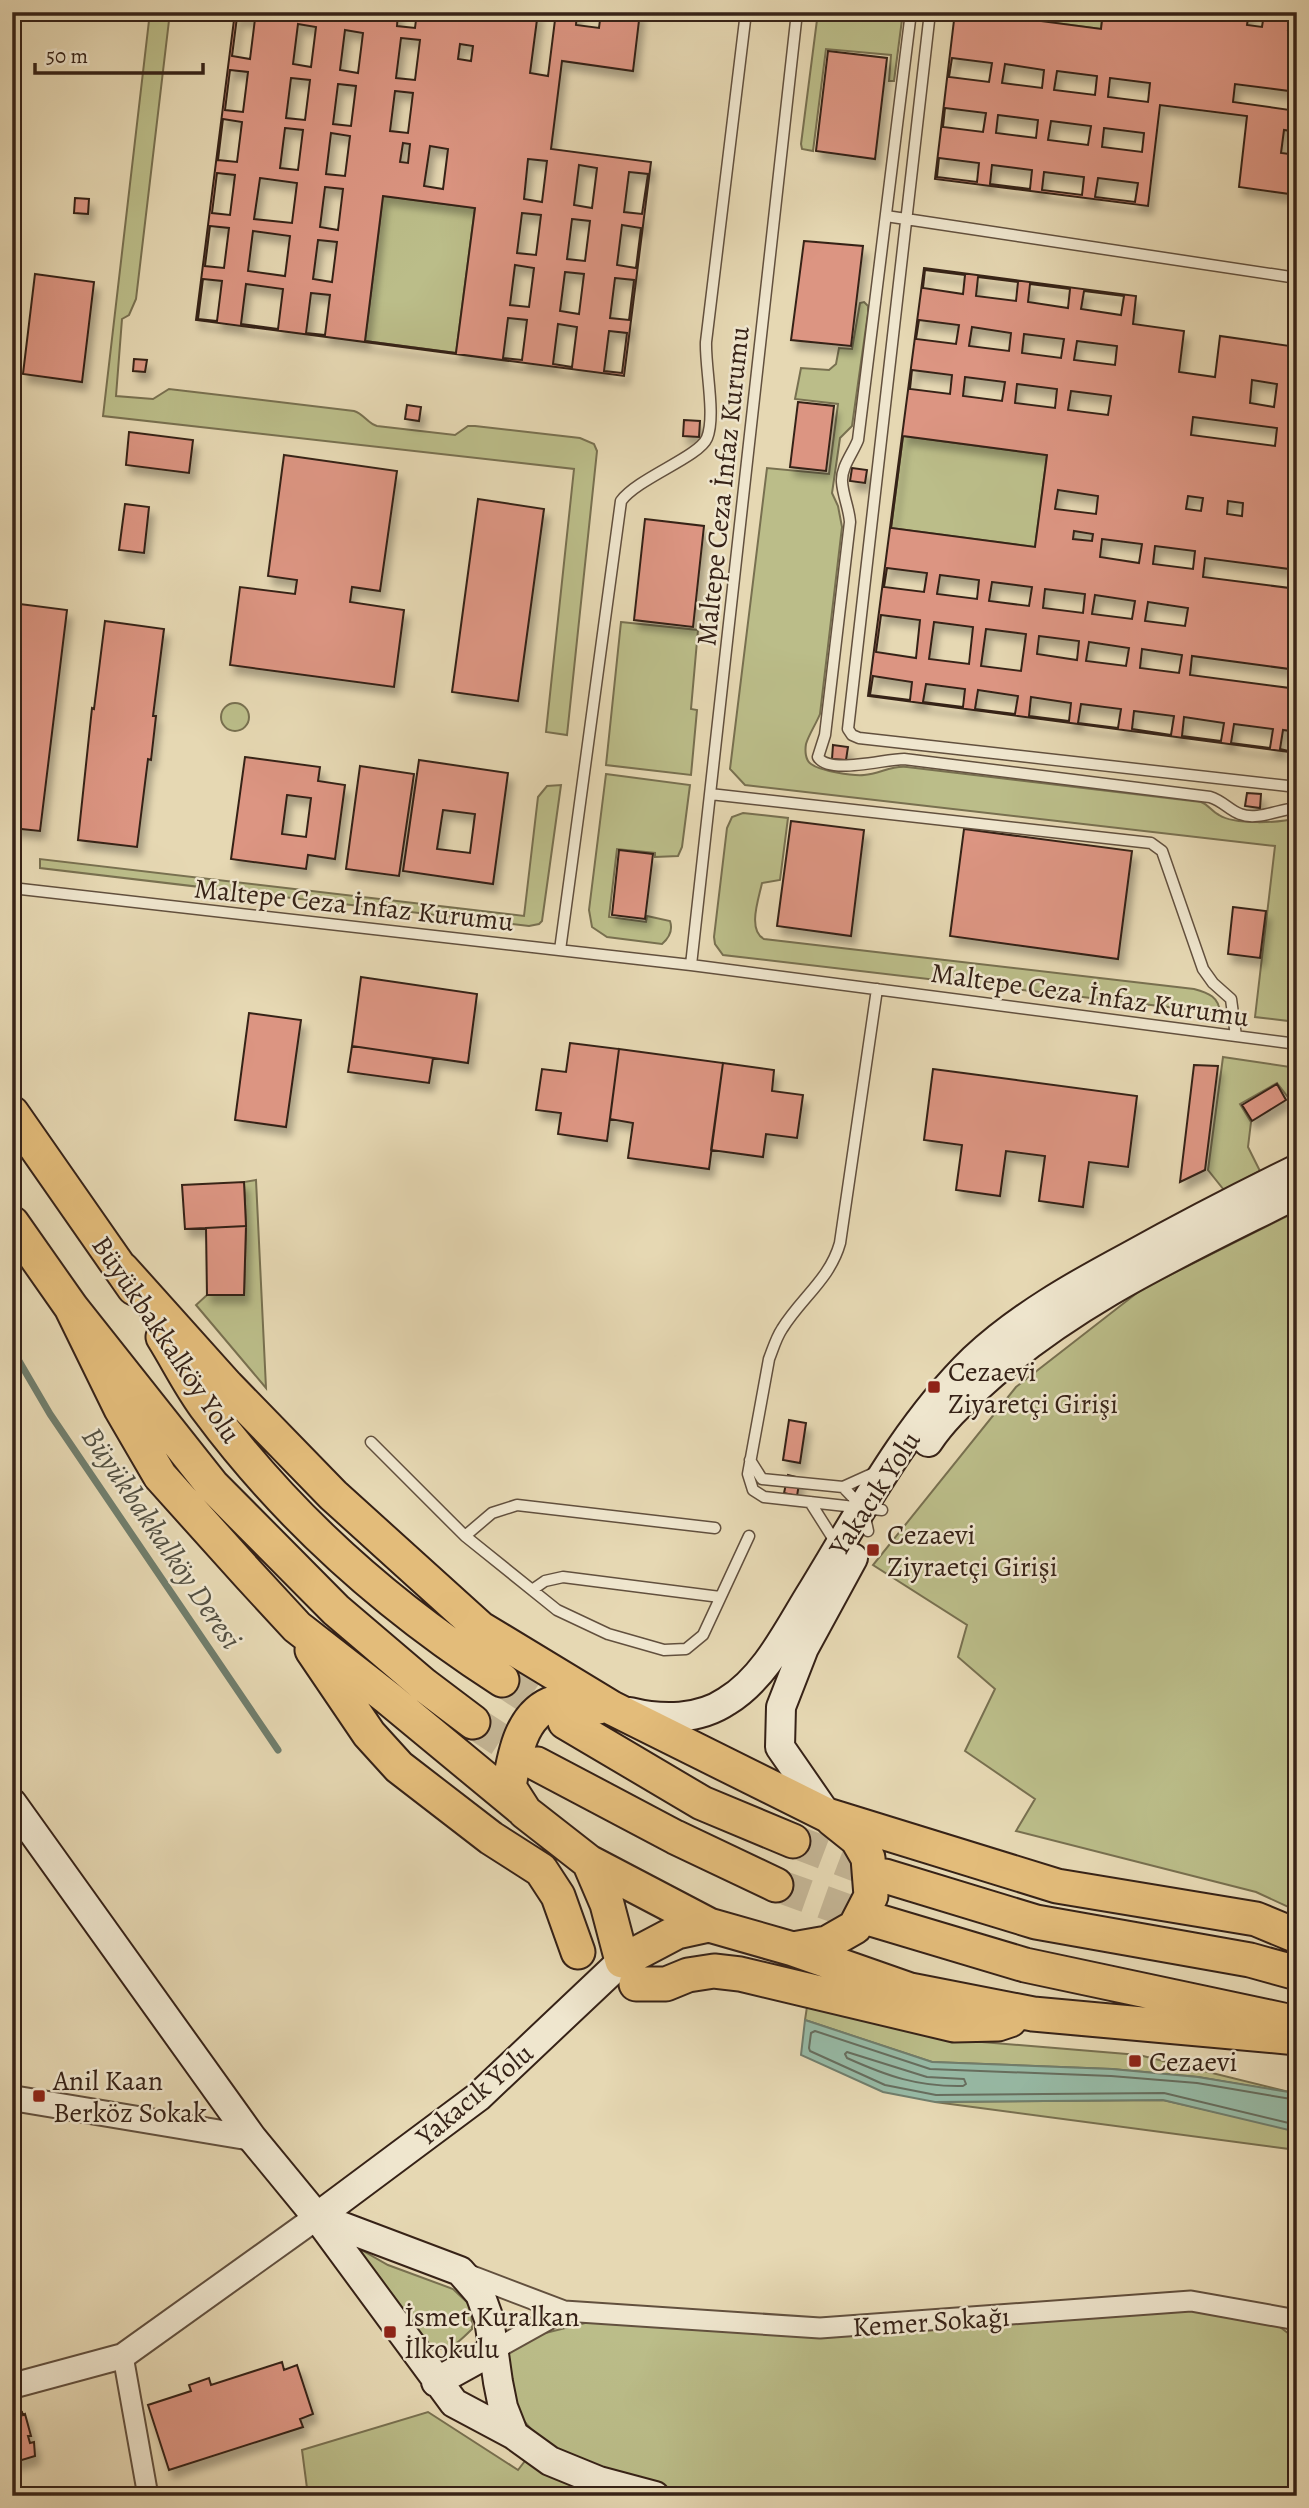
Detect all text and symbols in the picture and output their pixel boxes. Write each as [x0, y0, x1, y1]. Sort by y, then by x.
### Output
scale bar [35, 32, 203, 76]
text: 50 m [46, 42, 88, 70]
street label: Maltepe Ceza İnfaz Kurumu [687, 324, 759, 648]
street label: Maltepe Ceza İnfaz Kurumu [192, 869, 516, 941]
street label: Maltepe Ceza İnfaz Kurumu [928, 954, 1252, 1036]
street label: Büyükbakkalköy Yolu [83, 1228, 250, 1451]
place label: Cezaevi Ziyaretçi Girişi [948, 1353, 1118, 1423]
marker: Cezaevi Ziyaretçi Girişi [926, 1379, 942, 1395]
water label: Büyükbakkalköy Deresi [73, 1419, 251, 1657]
street label: Yakacık Yolu [820, 1423, 930, 1564]
place label: Cezaevi Ziyraetçi Girişi [887, 1516, 1058, 1586]
marker: Cezaevi Ziyraetçi Girişi [865, 1542, 881, 1558]
street label: Yakacık Yolu [407, 2034, 542, 2156]
place label: Cezaevi [1149, 2043, 1237, 2081]
marker: Cezaevi [1127, 2053, 1143, 2069]
place label: Anil Kaan Berköz Sokak [52, 2062, 207, 2132]
marker: Anil Kaan Berköz Sokak [31, 2088, 47, 2104]
place label: İsmet Kuralkan İlkokulu [404, 2298, 580, 2368]
street label: Kemer Sokağı [851, 2298, 1011, 2346]
marker: İsmet Kuralkan İlkokulu [382, 2324, 398, 2340]

